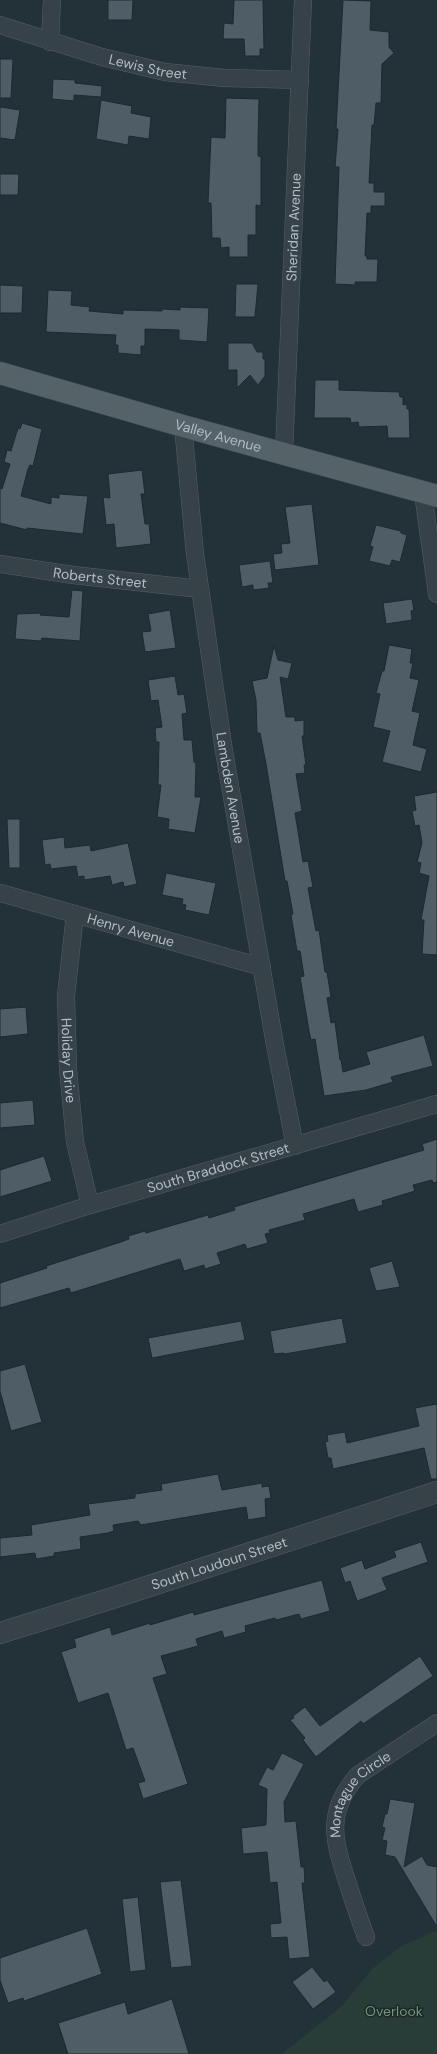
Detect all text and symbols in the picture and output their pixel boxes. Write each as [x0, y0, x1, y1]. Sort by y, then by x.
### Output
street label: Lewis Street [107, 50, 188, 83]
street label: Sheridan Avenue [282, 173, 305, 282]
street label: Valley Avenue [173, 415, 264, 456]
street label: Roberts Street [52, 563, 148, 592]
street label: Lambden Avenue [212, 731, 249, 845]
street label: Henry Avenue [85, 909, 177, 951]
street label: Holiday Drive [58, 1018, 80, 1104]
street label: South Braddock Street [145, 1138, 291, 1197]
street label: South Loudoun Street [149, 1533, 289, 1594]
street label: Montague Circle [326, 1747, 394, 1838]
park label: Overlook [365, 2002, 423, 2020]

